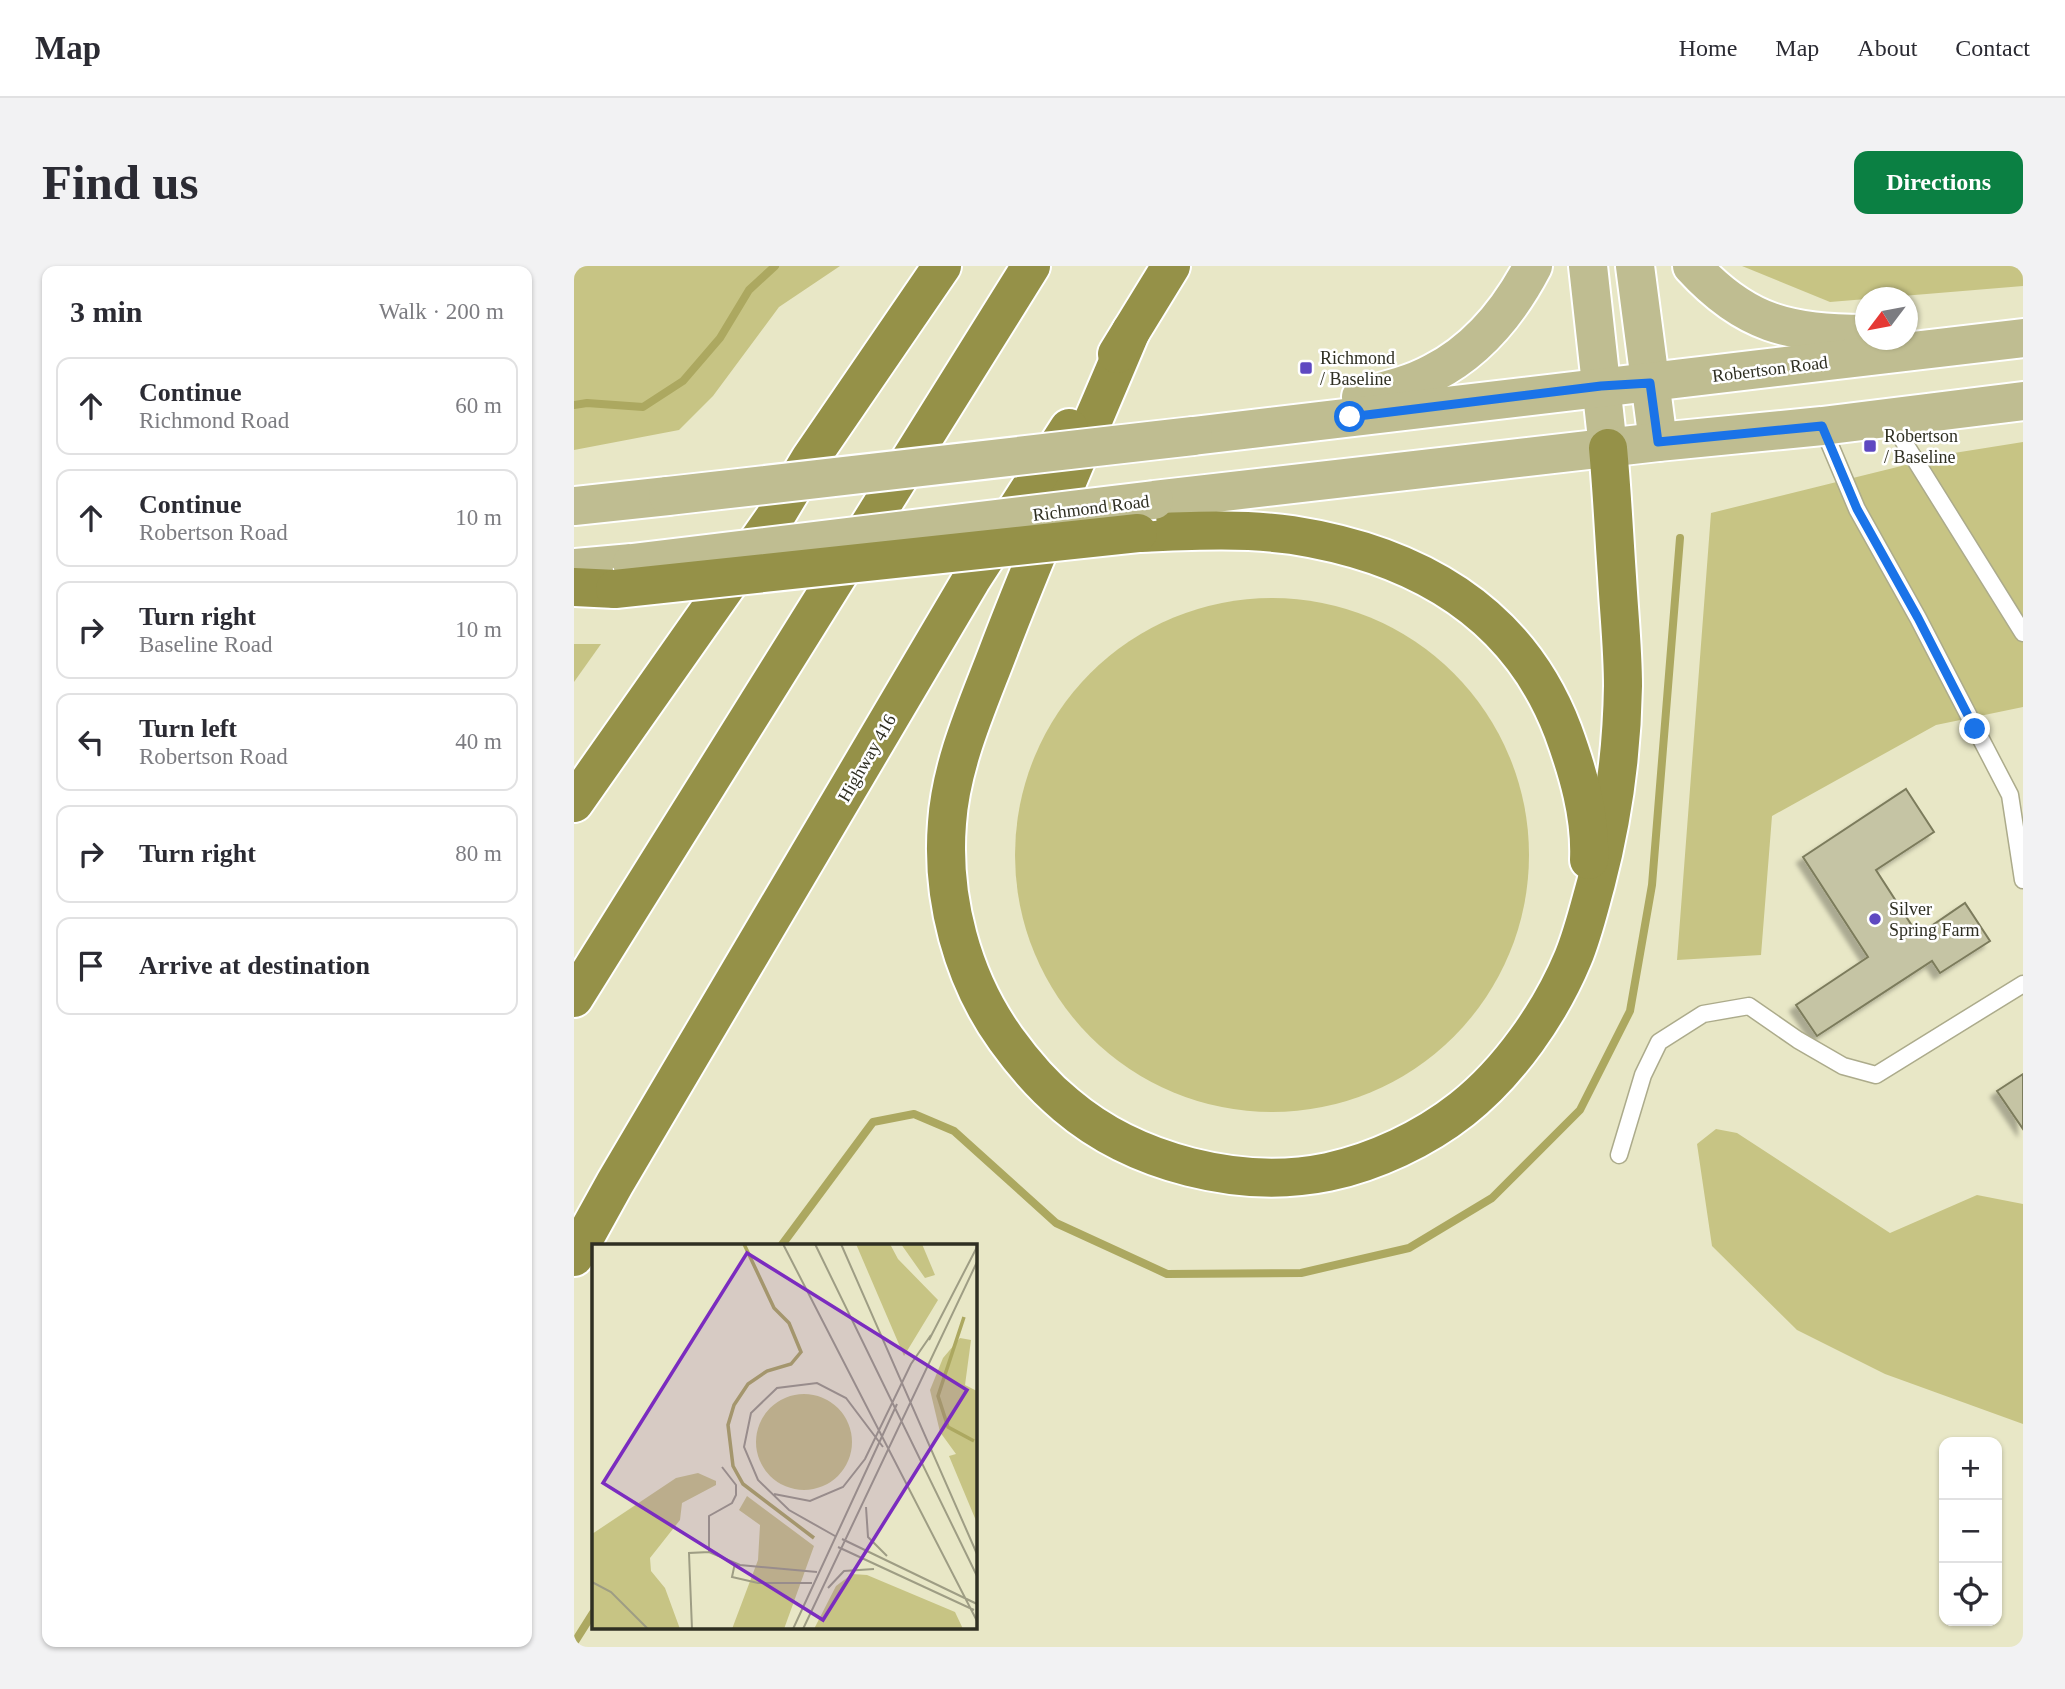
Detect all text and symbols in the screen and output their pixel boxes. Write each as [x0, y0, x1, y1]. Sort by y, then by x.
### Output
text: Map [35, 30, 101, 66]
text: Home [1679, 35, 1737, 61]
text: Map [1775, 35, 1819, 61]
text: About [1857, 35, 1917, 61]
text: Contact [1955, 35, 2030, 61]
button: Directions [1854, 151, 2023, 214]
text: Find us [42, 155, 199, 210]
north arrow [1855, 287, 1918, 350]
text: 3 min [70, 295, 143, 328]
text: Walk · 200 m [379, 299, 504, 324]
place label: Richmond / Baseline [1320, 348, 1395, 389]
street label: Robertson Road [1711, 352, 1829, 386]
marker: Richmond / Baseline [1298, 360, 1314, 376]
text: Continue [139, 378, 242, 407]
icon: ahead [72, 387, 110, 425]
text: 60 m [455, 393, 502, 418]
route start [1334, 401, 1365, 432]
text: Richmond Road [139, 408, 289, 433]
place label: Robertson / Baseline [1884, 426, 1958, 467]
marker: Robertson / Baseline [1862, 438, 1878, 454]
text: Continue [139, 490, 242, 519]
street label: Richmond Road [1031, 491, 1151, 525]
icon: ahead [72, 499, 110, 537]
text: 10 m [455, 505, 502, 530]
text: Robertson Road [139, 520, 288, 545]
text: Turn right [139, 602, 256, 631]
icon: right [72, 611, 110, 649]
text: 10 m [455, 617, 502, 642]
text: Baseline Road [139, 632, 273, 657]
street label: Highway 416 [834, 711, 900, 805]
route end [1959, 713, 1990, 744]
text: Turn left [139, 714, 237, 743]
icon: left [72, 723, 110, 761]
text: 40 m [455, 729, 502, 754]
text: Robertson Road [139, 744, 288, 769]
icon: right [72, 835, 110, 873]
text: Turn right [139, 839, 256, 868]
text: 80 m [455, 841, 502, 866]
place label: Silver Spring Farm [1889, 899, 1980, 940]
marker: Silver Spring Farm [1867, 911, 1883, 927]
icon: arrive [72, 947, 110, 985]
text: Arrive at destination [139, 951, 370, 980]
inset map [592, 1244, 976, 1630]
map controls [1939, 1437, 2002, 1626]
button: + [1939, 1437, 2002, 1500]
button: − [1939, 1500, 2002, 1563]
button: locate [1939, 1563, 2002, 1626]

